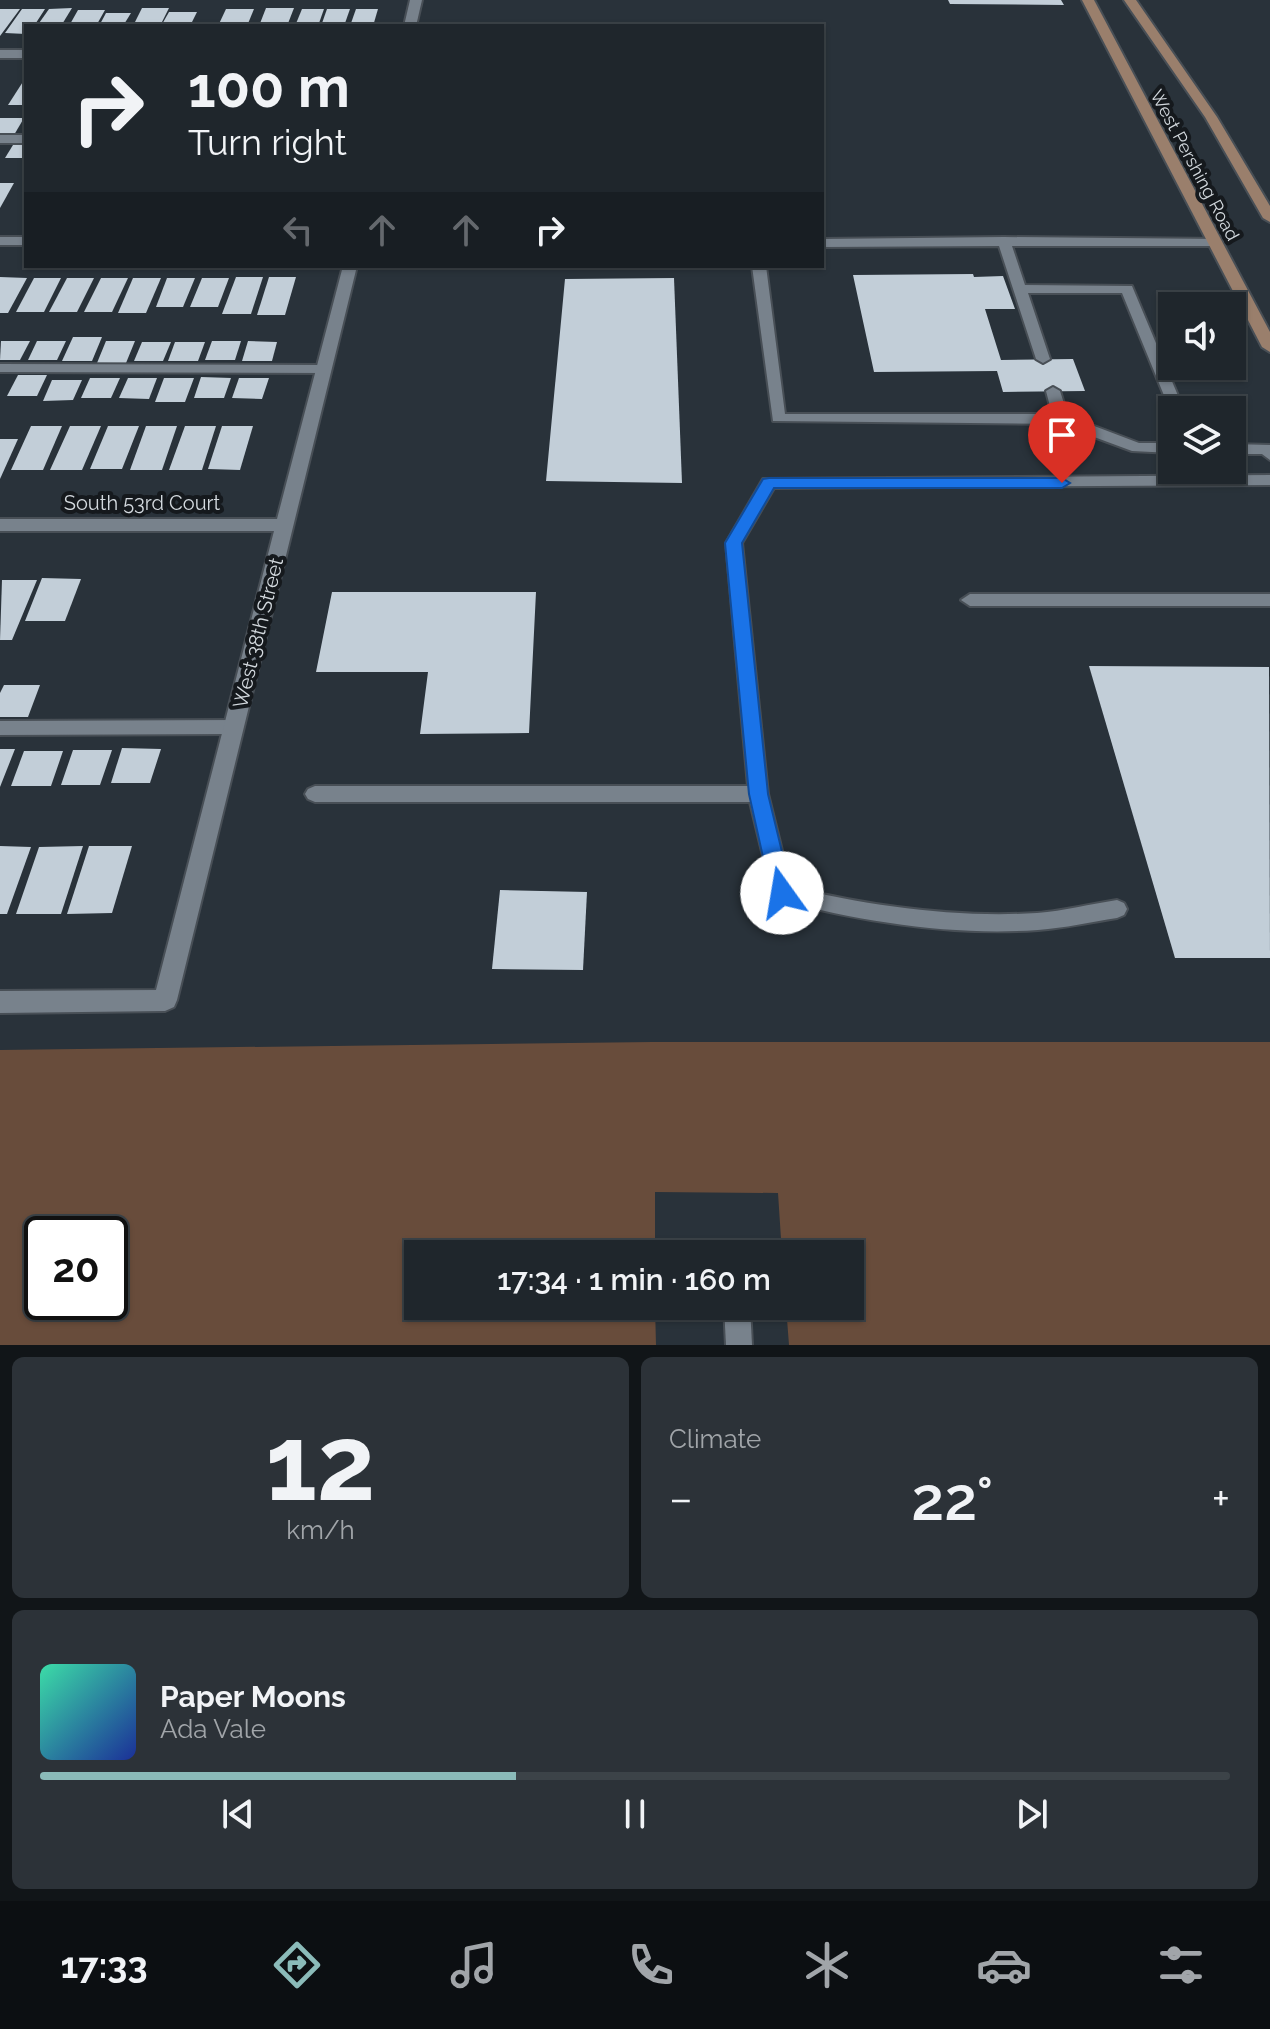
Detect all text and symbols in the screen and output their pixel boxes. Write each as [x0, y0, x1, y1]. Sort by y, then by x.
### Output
text: 100 m [188, 54, 350, 120]
icon: right [56, 56, 160, 160]
street label: West Pershing Road [1146, 86, 1244, 244]
text: Turn right [188, 121, 347, 163]
icon: left [276, 208, 320, 252]
icon: ahead [360, 208, 404, 252]
icon: ahead [444, 208, 488, 252]
icon: right [528, 208, 572, 252]
map controls [1158, 292, 1246, 484]
button: sound [1158, 292, 1246, 380]
button: layers [1158, 396, 1246, 484]
pin [1028, 401, 1096, 483]
icon: arrive [1040, 413, 1084, 457]
street label: South 53rd Court [64, 491, 221, 515]
street label: West 38th Street [228, 555, 288, 711]
position arrow [740, 851, 824, 935]
speed limit sign: 20 [24, 1216, 128, 1320]
text: 17:34 · 1 min · 160 m [497, 1262, 771, 1297]
text: 12 [265, 1402, 376, 1524]
text: Climate [669, 1424, 761, 1454]
text: 22° [911, 1464, 993, 1534]
text: − [669, 1473, 693, 1524]
text: + [1212, 1473, 1230, 1524]
text: km/h [286, 1515, 355, 1545]
text: Paper Moons [160, 1679, 346, 1714]
text: Ada Vale [160, 1714, 266, 1744]
icon: previous [216, 1792, 260, 1836]
icon: pause [613, 1792, 657, 1836]
icon: next [1010, 1792, 1054, 1836]
icon: directions [269, 1937, 325, 1993]
icon: music [446, 1937, 502, 1993]
icon: phone [623, 1937, 679, 1993]
icon: climate [799, 1937, 855, 1993]
icon: car [976, 1937, 1032, 1993]
icon: filters [1153, 1937, 1209, 1993]
text: 17:33 [60, 1944, 148, 1986]

